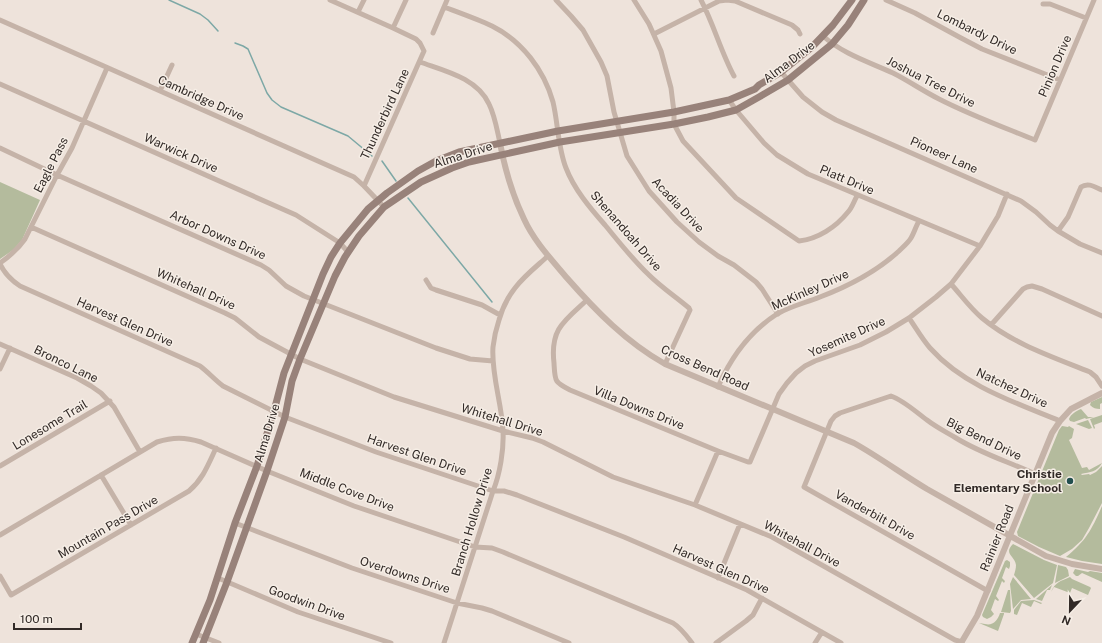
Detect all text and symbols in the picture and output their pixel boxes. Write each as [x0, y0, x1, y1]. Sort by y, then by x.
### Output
street label: Lombardy Drive [935, 7, 1019, 58]
street label: Pinion Drive [1036, 33, 1074, 99]
street label: Alma Drive [761, 38, 818, 86]
street label: Joshua Tree Drive [884, 54, 978, 110]
street label: Thunderbird Lane [358, 66, 412, 162]
street label: Cambridge Drive [156, 73, 246, 123]
street label: Warwick Drive [142, 130, 220, 176]
street label: Pioneer Lane [908, 134, 980, 176]
street label: Eagle Pass [31, 135, 71, 195]
street label: Alma Drive [432, 139, 494, 171]
street label: Platt Drive [818, 162, 877, 198]
street label: Acadia Drive [649, 175, 707, 235]
street label: Shenandoah Drive [587, 188, 665, 274]
street label: Arbor Downs Drive [168, 208, 268, 263]
street label: Whitehall Drive [154, 265, 238, 313]
street label: McKinley Drive [769, 267, 851, 313]
street label: Harvest Glen Drive [74, 294, 176, 350]
street label: Yosemite Drive [807, 314, 888, 360]
street label: Bronco Lane [32, 342, 100, 386]
street label: Cross Bend Road [659, 342, 751, 394]
street label: Natchez Drive [974, 365, 1050, 411]
street label: Villa Downs Drive [592, 383, 687, 433]
street label: Lonesome Trail [10, 397, 90, 453]
street label: Whitehall Drive [459, 401, 545, 439]
street label: Alma Drive [251, 402, 283, 464]
street label: Big Bend Drive [944, 415, 1024, 463]
street label: Harvest Glen Drive [365, 431, 469, 479]
street label: Middle Cove Drive [298, 466, 396, 515]
street label: Branch Hollow Drive [449, 466, 495, 578]
place label: Christie Elementary School [954, 467, 1062, 495]
marker: Christie Elementary School [1065, 476, 1075, 486]
street label: Vanderbilt Drive [832, 487, 918, 543]
street label: Mountain Pass Drive [56, 493, 161, 561]
street label: Rainier Road [977, 503, 1017, 573]
street label: Whitehall Drive [761, 518, 843, 570]
street label: Harvest Glen Drive [670, 541, 772, 597]
street label: Overdowns Drive [358, 554, 452, 596]
street label: Goodwin Drive [267, 583, 347, 623]
north arrow [1050, 591, 1090, 631]
scale bar [14, 605, 81, 631]
text: 100 m [20, 612, 53, 626]
text: N [1060, 613, 1072, 627]

